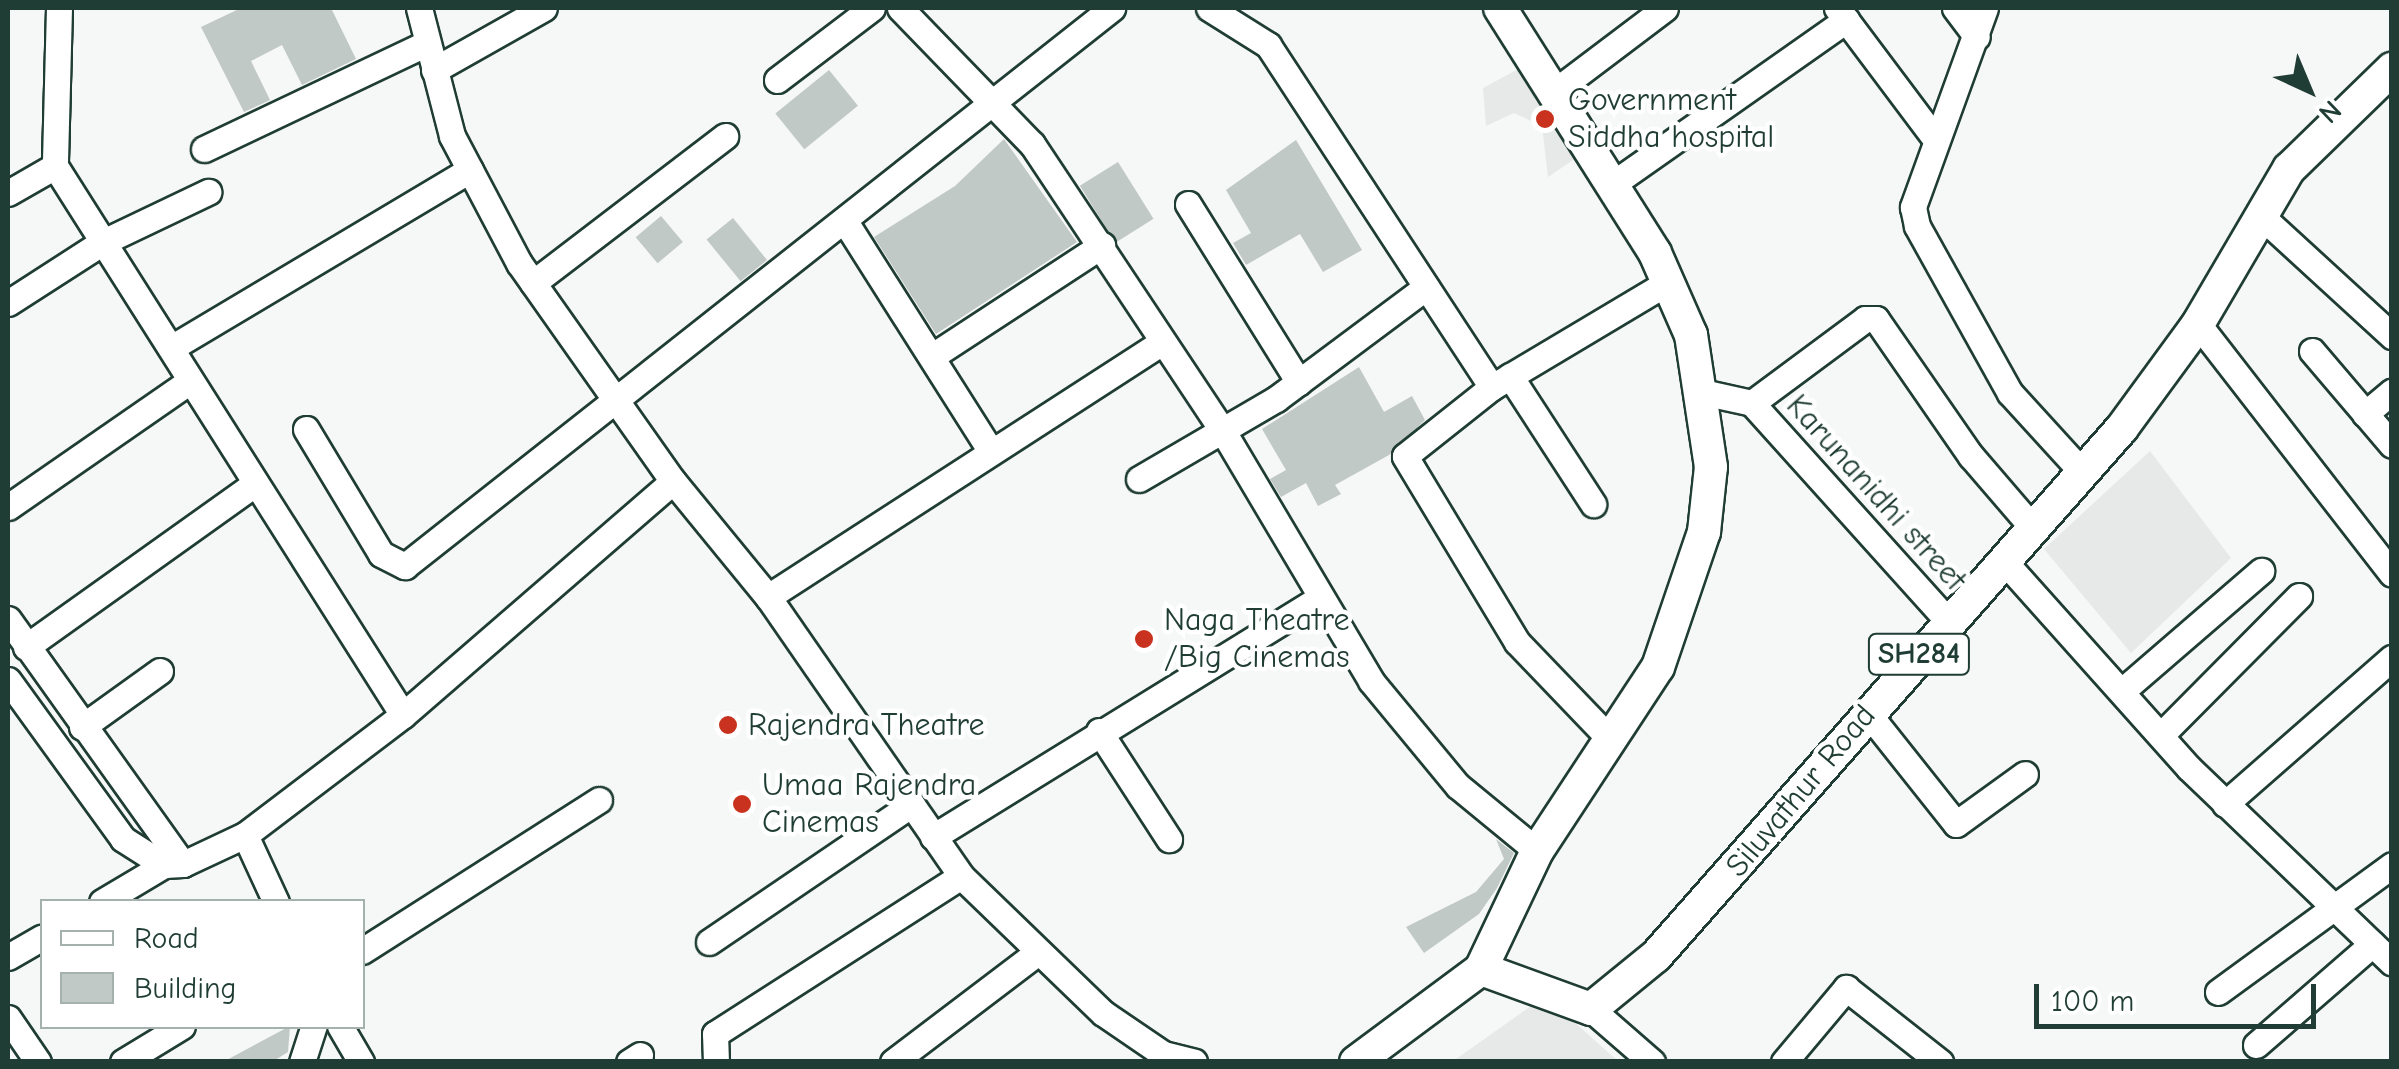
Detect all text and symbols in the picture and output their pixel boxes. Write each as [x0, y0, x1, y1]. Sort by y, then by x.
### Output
north arrow [2259, 40, 2359, 140]
place label: Government Siddha hospital [1568, 82, 1774, 157]
text: N [2312, 94, 2348, 129]
marker: Government Siddha hospital [1532, 106, 1558, 132]
street label: Karunanidhi street [1778, 387, 1974, 599]
place label: Naga Theatre /Big Cinemas [1164, 602, 1350, 677]
marker: Naga Theatre /Big Cinemas [1133, 628, 1155, 650]
road number: SH284 [1866, 629, 1972, 679]
street label: Siluvathur Road [1718, 697, 1884, 885]
place label: Rajendra Theatre [748, 706, 984, 744]
marker: Rajendra Theatre [717, 714, 739, 736]
place label: Umaa Rajendra Cinemas [762, 767, 976, 842]
marker: Umaa Rajendra Cinemas [731, 793, 753, 815]
legend [40, 899, 365, 1029]
text: Road [134, 921, 199, 956]
scale bar [2039, 964, 2322, 1026]
text: Building [134, 971, 237, 1006]
text: 100 m [2051, 984, 2134, 1019]

